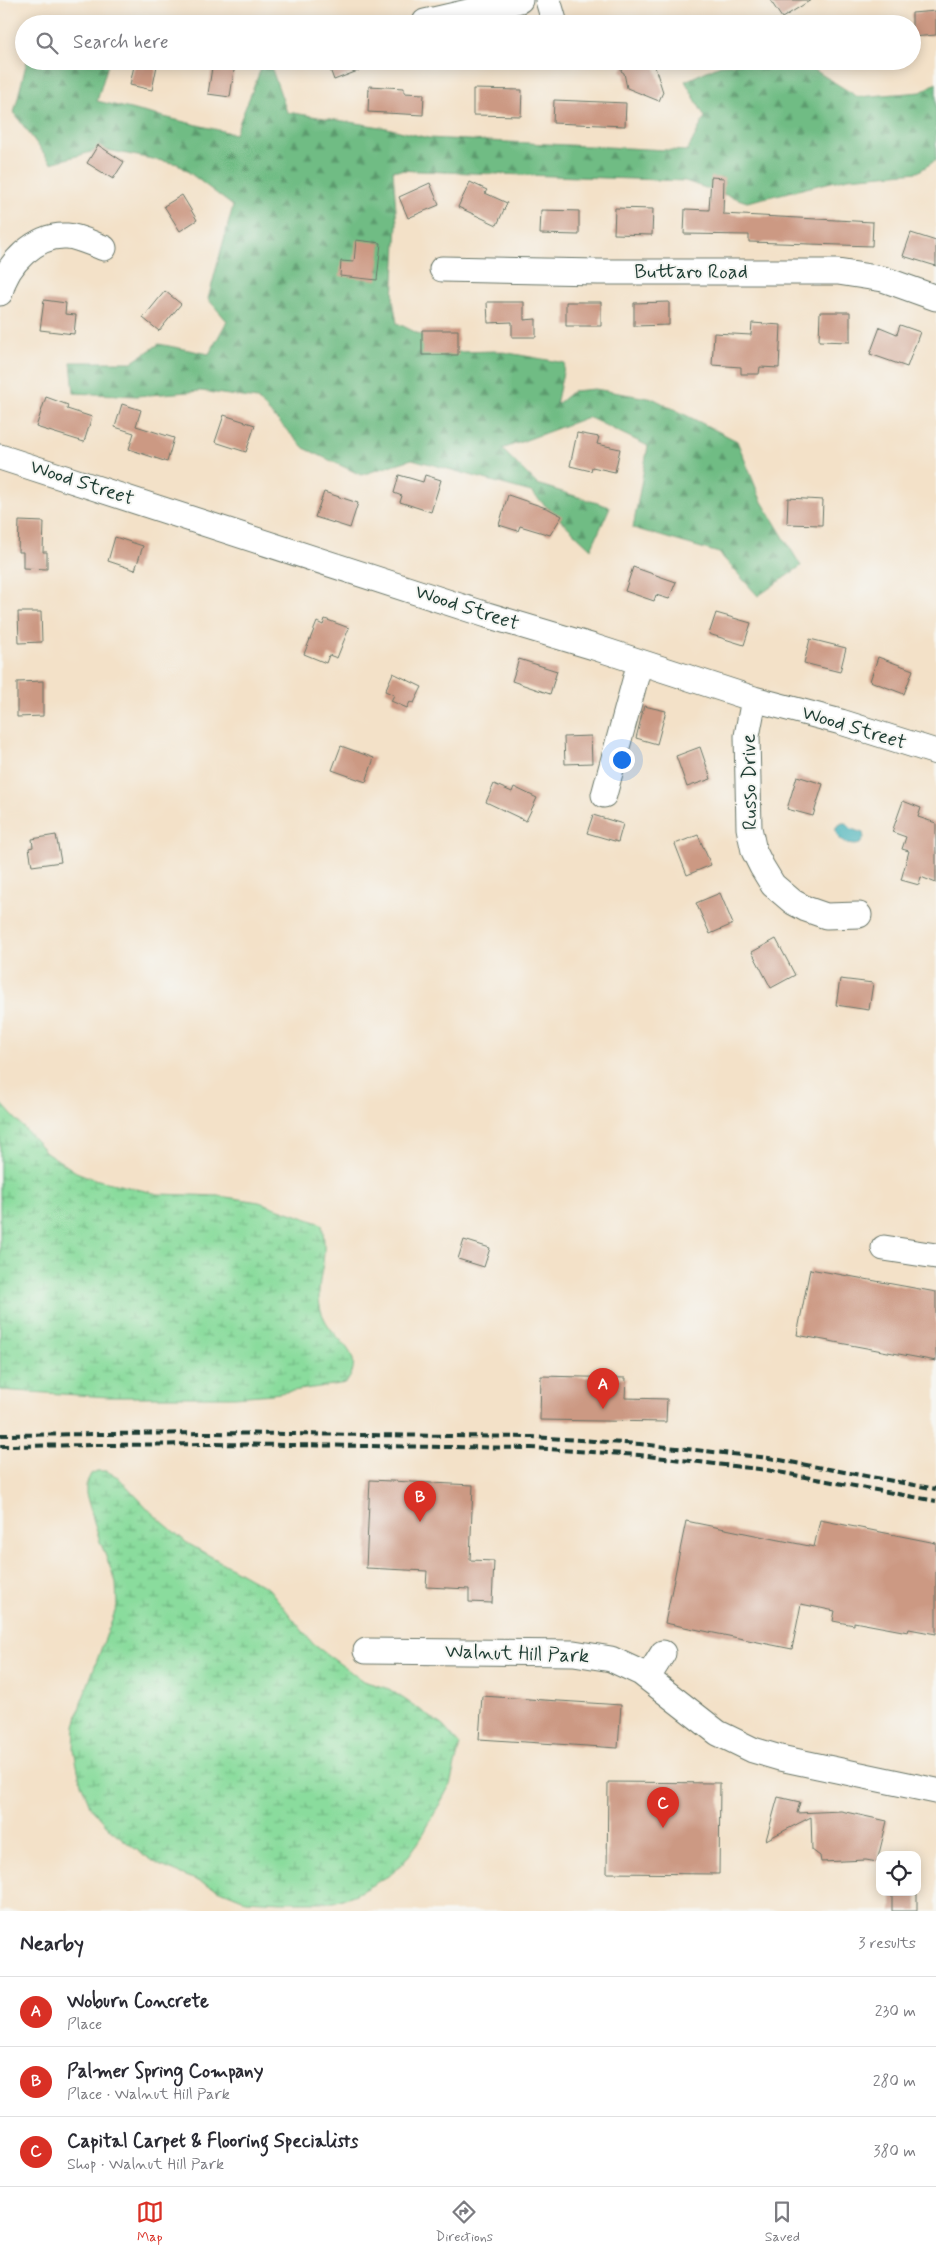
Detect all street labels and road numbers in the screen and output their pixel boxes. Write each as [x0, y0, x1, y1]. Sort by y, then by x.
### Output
street label: Buttaro Road [634, 259, 748, 286]
street label: Wood Street [26, 453, 138, 513]
street label: Wood Street [411, 578, 523, 638]
street label: Wood Street [798, 699, 910, 757]
street label: Russo Drive [736, 733, 764, 830]
street label: Walnut Hill Park [444, 1638, 590, 1670]

